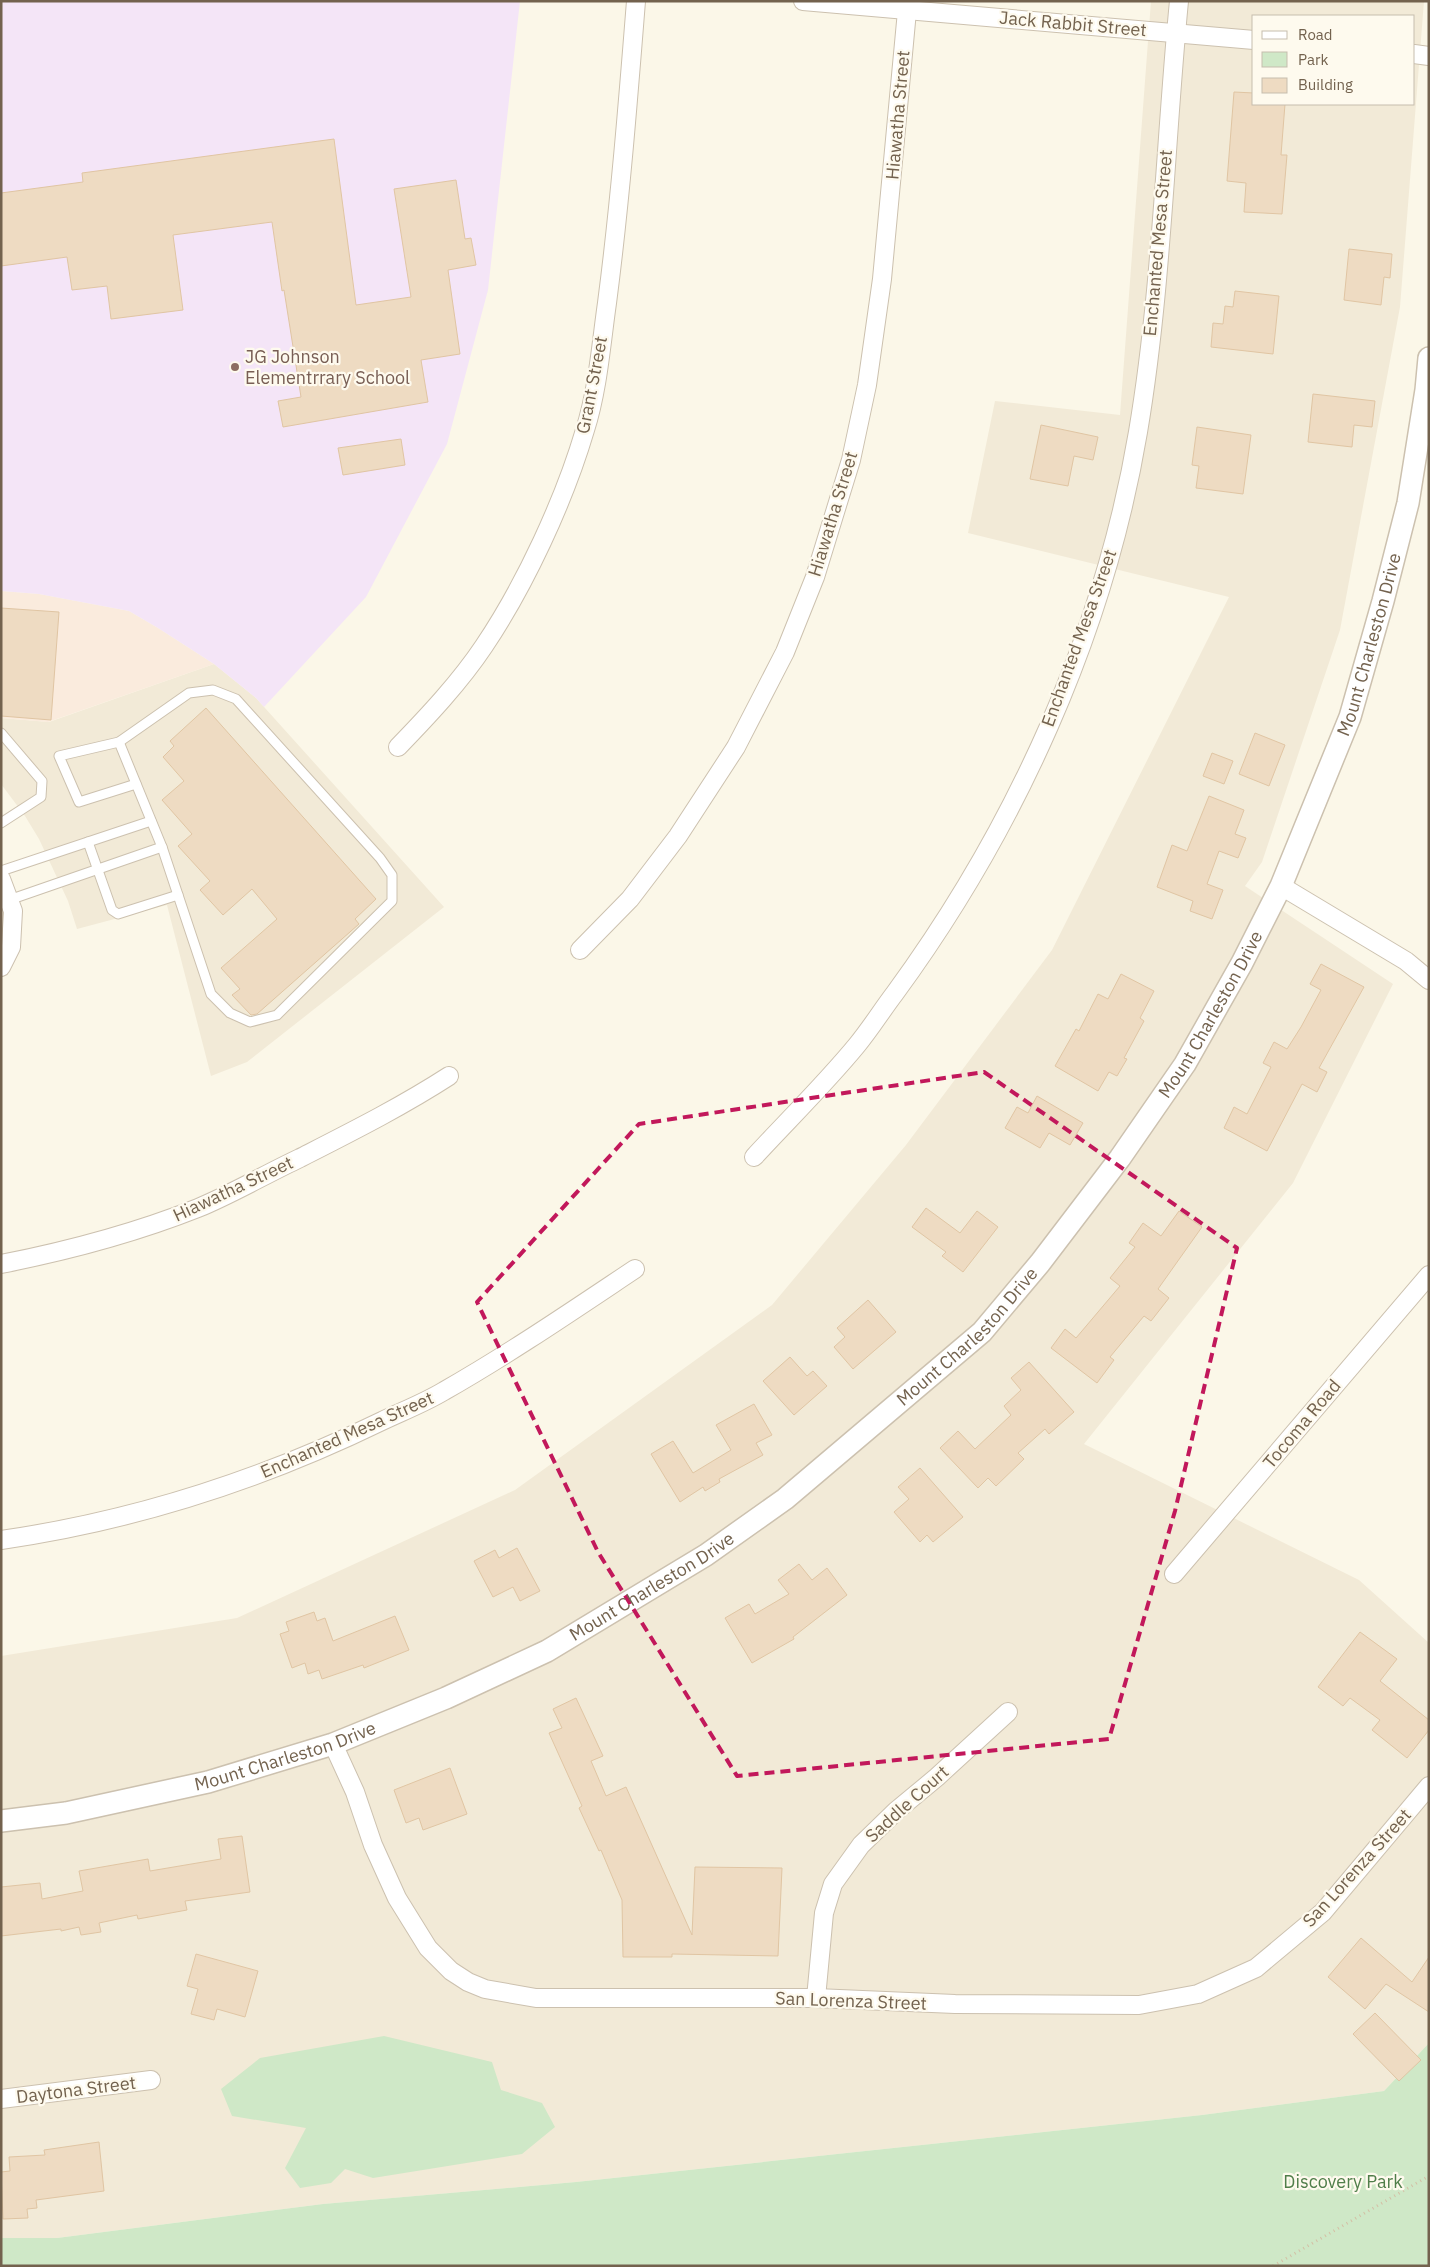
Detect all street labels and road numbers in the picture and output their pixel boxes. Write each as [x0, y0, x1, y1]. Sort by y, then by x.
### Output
street label: Jack Rabbit Street [998, 6, 1148, 41]
street label: Hiawatha Street [880, 49, 915, 181]
street label: Enchanted Mesa Street [1138, 149, 1177, 337]
street label: Grant Street [571, 334, 612, 436]
street label: Hiawatha Street [803, 448, 863, 579]
street label: Enchanted Mesa Street [1036, 546, 1121, 730]
street label: Mount Charleston Drive [1331, 550, 1406, 739]
street label: Mount Charleston Drive [1153, 927, 1268, 1102]
street label: Hiawatha Street [169, 1151, 296, 1226]
street label: Mount Charleston Drive [892, 1262, 1043, 1411]
street label: Tocoma Road [1258, 1374, 1346, 1473]
street label: Enchanted Mesa Street [257, 1386, 437, 1483]
street label: Mount Charleston Drive [565, 1527, 739, 1646]
street label: Mount Charleston Drive [192, 1716, 379, 1796]
street label: Saddle Court [860, 1760, 953, 1847]
street label: San Lorenza Street [1297, 1804, 1416, 1932]
street label: San Lorenza Street [775, 1986, 927, 2015]
street label: Daytona Street [15, 2071, 137, 2108]

